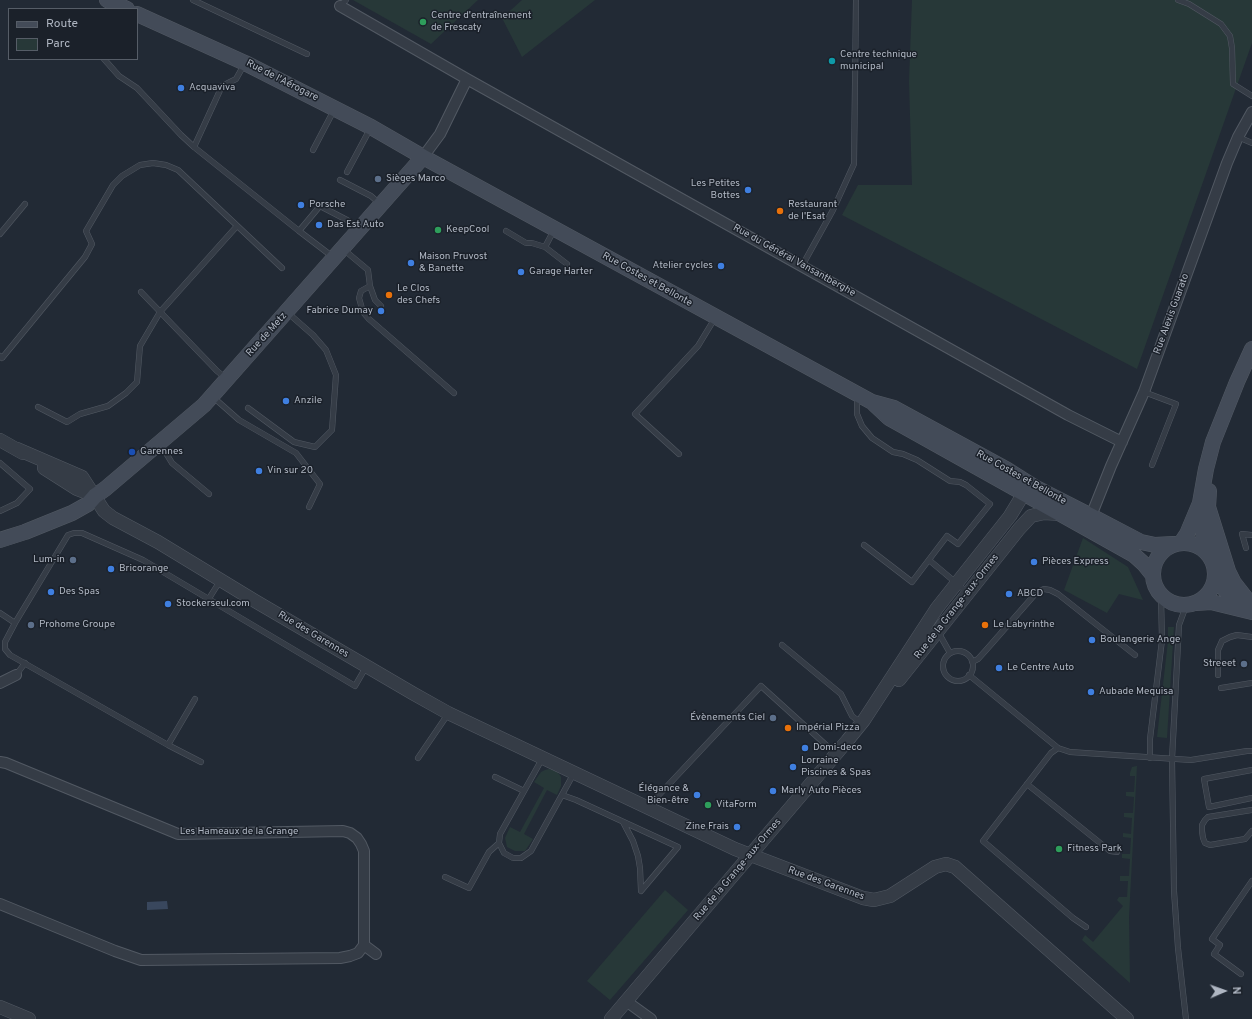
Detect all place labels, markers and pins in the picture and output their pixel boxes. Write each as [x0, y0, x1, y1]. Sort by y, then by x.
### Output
place label: Centre d'entraînement de Frescaty [431, 10, 531, 34]
marker: Centre d'entraînement de Frescaty [418, 17, 428, 27]
place label: Centre technique municipal [840, 49, 917, 72]
marker: Centre technique municipal [827, 56, 837, 66]
place label: Acquaviva [189, 82, 235, 94]
marker: Acquaviva [176, 83, 186, 93]
place label: Sièges Marco [386, 173, 445, 185]
marker: Sièges Marco [373, 174, 383, 184]
place label: Les Petites Bottes [691, 178, 740, 202]
marker: Les Petites Bottes [743, 185, 753, 195]
place label: Porsche [309, 199, 345, 211]
place label: Restaurant de l'Esat [788, 199, 837, 222]
marker: Porsche [296, 200, 306, 210]
marker: Restaurant de l'Esat [775, 206, 785, 216]
place label: Das Est Auto [327, 219, 384, 231]
marker: Das Est Auto [314, 220, 324, 230]
place label: KeepCool [446, 224, 489, 236]
marker: KeepCool [433, 225, 443, 235]
place label: Maison Pruvost & Banette [419, 251, 487, 274]
marker: Maison Pruvost & Banette [406, 258, 416, 268]
place label: Atelier cycles [652, 260, 713, 272]
marker: Atelier cycles [716, 261, 726, 271]
place label: Garage Harter [529, 266, 593, 278]
marker: Garage Harter [516, 267, 526, 277]
place label: Le Clos des Chefs [397, 283, 440, 306]
marker: Le Clos des Chefs [384, 290, 394, 300]
place label: Fabrice Dumay [307, 305, 373, 317]
marker: Fabrice Dumay [376, 306, 386, 316]
place label: Anzile [294, 395, 322, 407]
marker: Anzile [281, 396, 291, 406]
place label: Garennes [140, 446, 183, 458]
marker: Garennes [127, 447, 137, 457]
place label: Vin sur 20 [267, 465, 313, 477]
marker: Vin sur 20 [254, 466, 264, 476]
place label: Lum-in [33, 554, 65, 566]
marker: Lum-in [68, 555, 78, 565]
place label: Pièces Express [1042, 556, 1109, 568]
marker: Pièces Express [1029, 557, 1039, 567]
place label: Bricorange [119, 563, 168, 575]
marker: Bricorange [106, 564, 116, 574]
place label: Des Spas [59, 586, 100, 598]
marker: Des Spas [46, 587, 56, 597]
place label: ABCD [1017, 588, 1043, 600]
marker: ABCD [1004, 589, 1014, 599]
place label: Stockerseul.com [176, 598, 250, 610]
marker: Stockerseul.com [163, 599, 173, 609]
place label: Prohome Groupe [39, 619, 115, 631]
place label: Le Labyrinthe [993, 619, 1055, 631]
marker: Prohome Groupe [26, 620, 36, 630]
marker: Le Labyrinthe [980, 620, 990, 630]
place label: Boulangerie Ange [1100, 634, 1180, 646]
marker: Boulangerie Ange [1087, 635, 1097, 645]
place label: Streeet [1203, 658, 1236, 670]
marker: Streeet [1239, 659, 1249, 669]
place label: Le Centre Auto [1007, 662, 1074, 674]
marker: Le Centre Auto [994, 663, 1004, 673]
place label: Aubade Mequisa [1099, 686, 1173, 698]
marker: Aubade Mequisa [1086, 687, 1096, 697]
place label: Évènements Ciel [690, 712, 765, 724]
marker: Évènements Ciel [768, 713, 778, 723]
place label: Impérial Pizza [796, 722, 859, 734]
marker: Impérial Pizza [783, 723, 793, 733]
place label: Domi-deco [813, 742, 862, 754]
marker: Domi-deco [800, 743, 810, 753]
place label: Lorraine Piscines & Spas [801, 755, 871, 778]
marker: Lorraine Piscines & Spas [788, 762, 798, 772]
place label: Élégance & Bien-être [639, 783, 689, 806]
place label: Marly Auto Pièces [781, 785, 861, 797]
marker: Marly Auto Pièces [768, 786, 778, 796]
marker: Élégance & Bien-être [692, 790, 702, 800]
place label: VitaForm [716, 799, 757, 811]
marker: VitaForm [703, 800, 713, 810]
place label: Zine Frais [685, 821, 729, 833]
marker: Zine Frais [732, 822, 742, 832]
place label: Fitness Park [1067, 843, 1122, 855]
marker: Fitness Park [1054, 844, 1064, 854]

